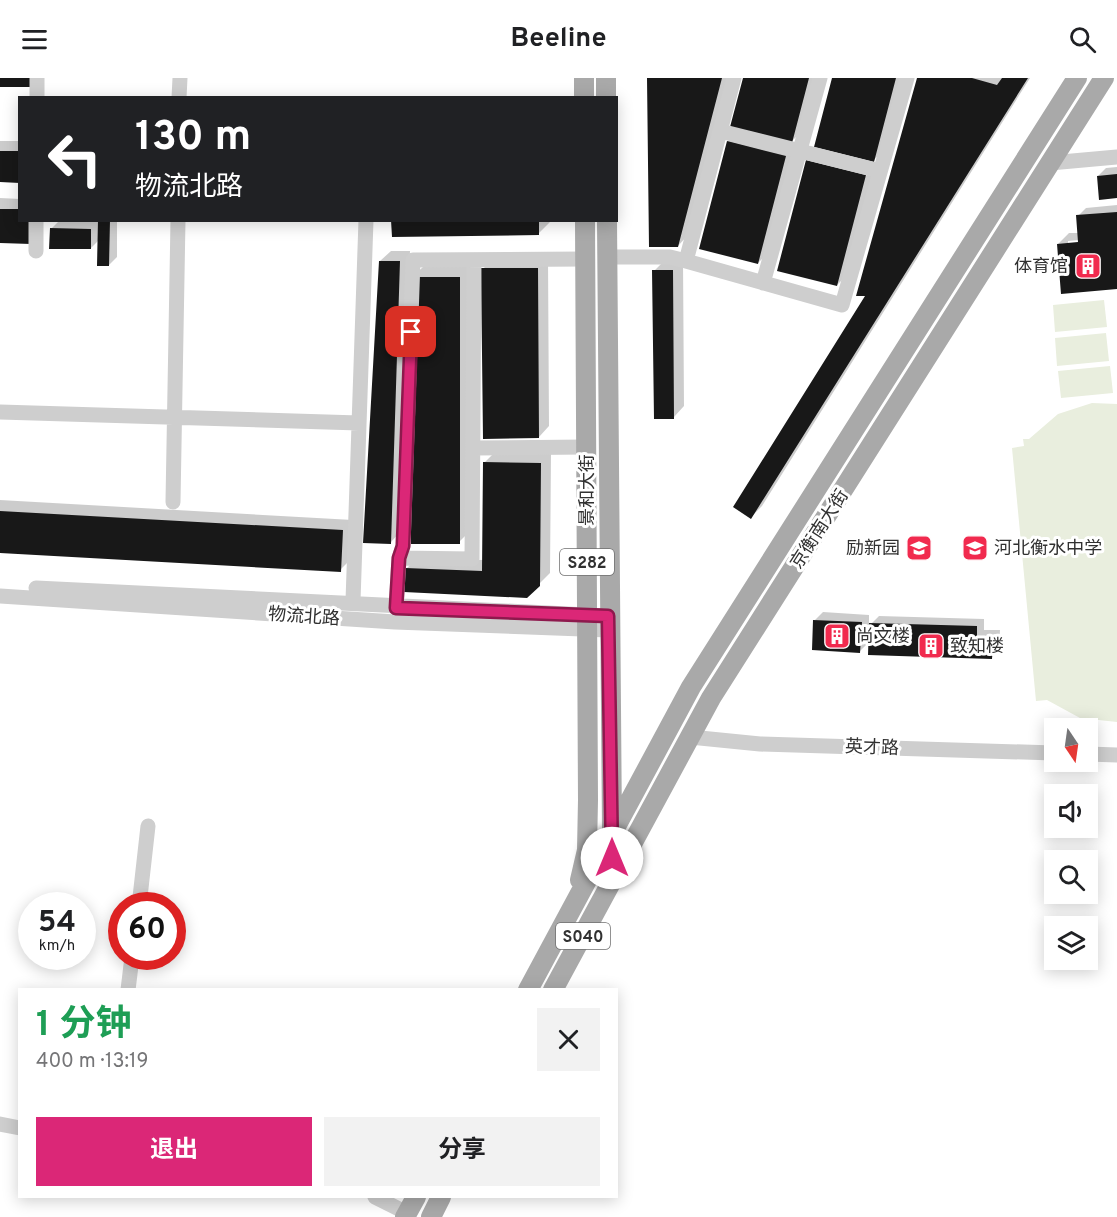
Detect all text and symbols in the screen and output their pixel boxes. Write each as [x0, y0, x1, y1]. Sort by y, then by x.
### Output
text: Beeline [510, 22, 607, 56]
icon: menu [18, 23, 51, 56]
icon: search [1066, 23, 1099, 56]
text: 130 m [135, 112, 251, 165]
icon: left [36, 120, 114, 198]
text: 物流北路 [135, 171, 243, 205]
building icon: 体育馆 [1073, 251, 1103, 281]
place label: 体育馆 [1014, 256, 1068, 279]
pin [385, 306, 436, 357]
icon: arrive [394, 315, 427, 348]
street label: 景和大街 [577, 454, 600, 526]
street label: 京衡南大街 [786, 486, 854, 574]
school or university icon: 励新园 [904, 533, 934, 563]
school or university icon: 河北衡水中学 [960, 533, 990, 563]
place label: 励新园 [846, 538, 900, 561]
place label: 河北衡水中学 [994, 538, 1102, 561]
road number: S282 [560, 549, 614, 575]
street label: 物流北路 [267, 604, 341, 631]
building icon: 尚文楼 [822, 621, 852, 651]
place label: 尚文楼 [856, 626, 910, 649]
building icon: 致知楼 [916, 631, 946, 661]
place label: 致知楼 [950, 636, 1004, 659]
north arrow [1044, 718, 1098, 772]
map controls [1044, 718, 1098, 970]
street label: 英才路 [845, 736, 899, 761]
button: sound [1044, 784, 1098, 838]
position arrow [580, 826, 644, 890]
button: search [1044, 850, 1098, 904]
speed limit sign: 60 [108, 892, 186, 970]
text: 54 [38, 905, 76, 942]
button: layers [1044, 916, 1098, 970]
road number: S040 [556, 923, 610, 949]
text: km/h [39, 937, 75, 956]
text: 1 分钟 [36, 1003, 131, 1049]
button: close [537, 1008, 600, 1071]
text: 400 m · 13:19 [36, 1049, 148, 1075]
button: 退出 [36, 1117, 312, 1186]
button: 分享 [324, 1117, 600, 1186]

